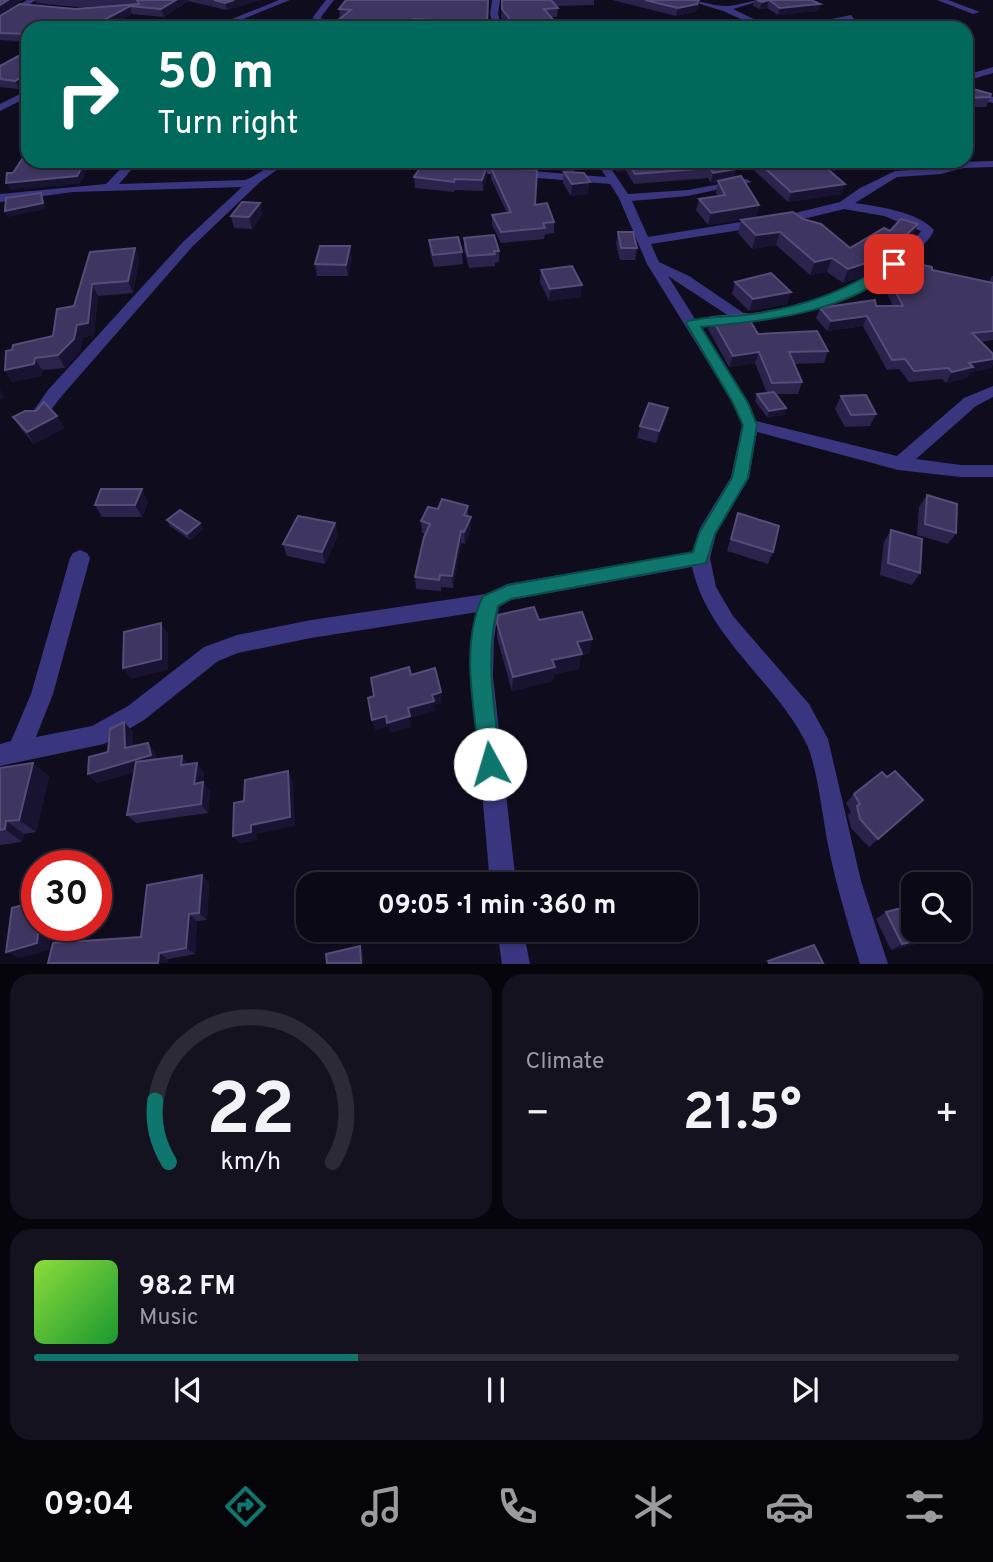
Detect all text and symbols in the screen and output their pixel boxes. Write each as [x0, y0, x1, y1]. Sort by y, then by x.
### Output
text: 50 m [157, 44, 274, 106]
icon: right [42, 49, 133, 140]
text: Turn right [157, 105, 299, 145]
pin [864, 234, 924, 294]
icon: arrive [875, 245, 913, 283]
position arrow [453, 727, 527, 801]
speed limit sign: 30 [21, 850, 112, 941]
map controls [901, 872, 971, 942]
button: search [901, 872, 971, 942]
text: 09:05 · 1 min · 360 m [378, 890, 616, 923]
text: Climate [526, 1048, 604, 1077]
text: 22 [206, 1069, 295, 1161]
text: 21.5° [683, 1082, 802, 1148]
text: − [526, 1091, 550, 1140]
text: + [934, 1091, 959, 1140]
text: km/h [220, 1147, 281, 1179]
text: 98.2 FM [139, 1271, 235, 1304]
text: Music [139, 1304, 199, 1333]
icon: previous [169, 1371, 207, 1409]
icon: pause [477, 1371, 515, 1409]
icon: next [786, 1371, 824, 1409]
icon: directions [221, 1482, 270, 1531]
icon: music [357, 1482, 406, 1531]
icon: phone [493, 1482, 542, 1531]
icon: climate [629, 1482, 678, 1531]
icon: car [765, 1482, 814, 1531]
icon: filters [900, 1482, 949, 1531]
text: 09:04 [43, 1486, 134, 1526]

